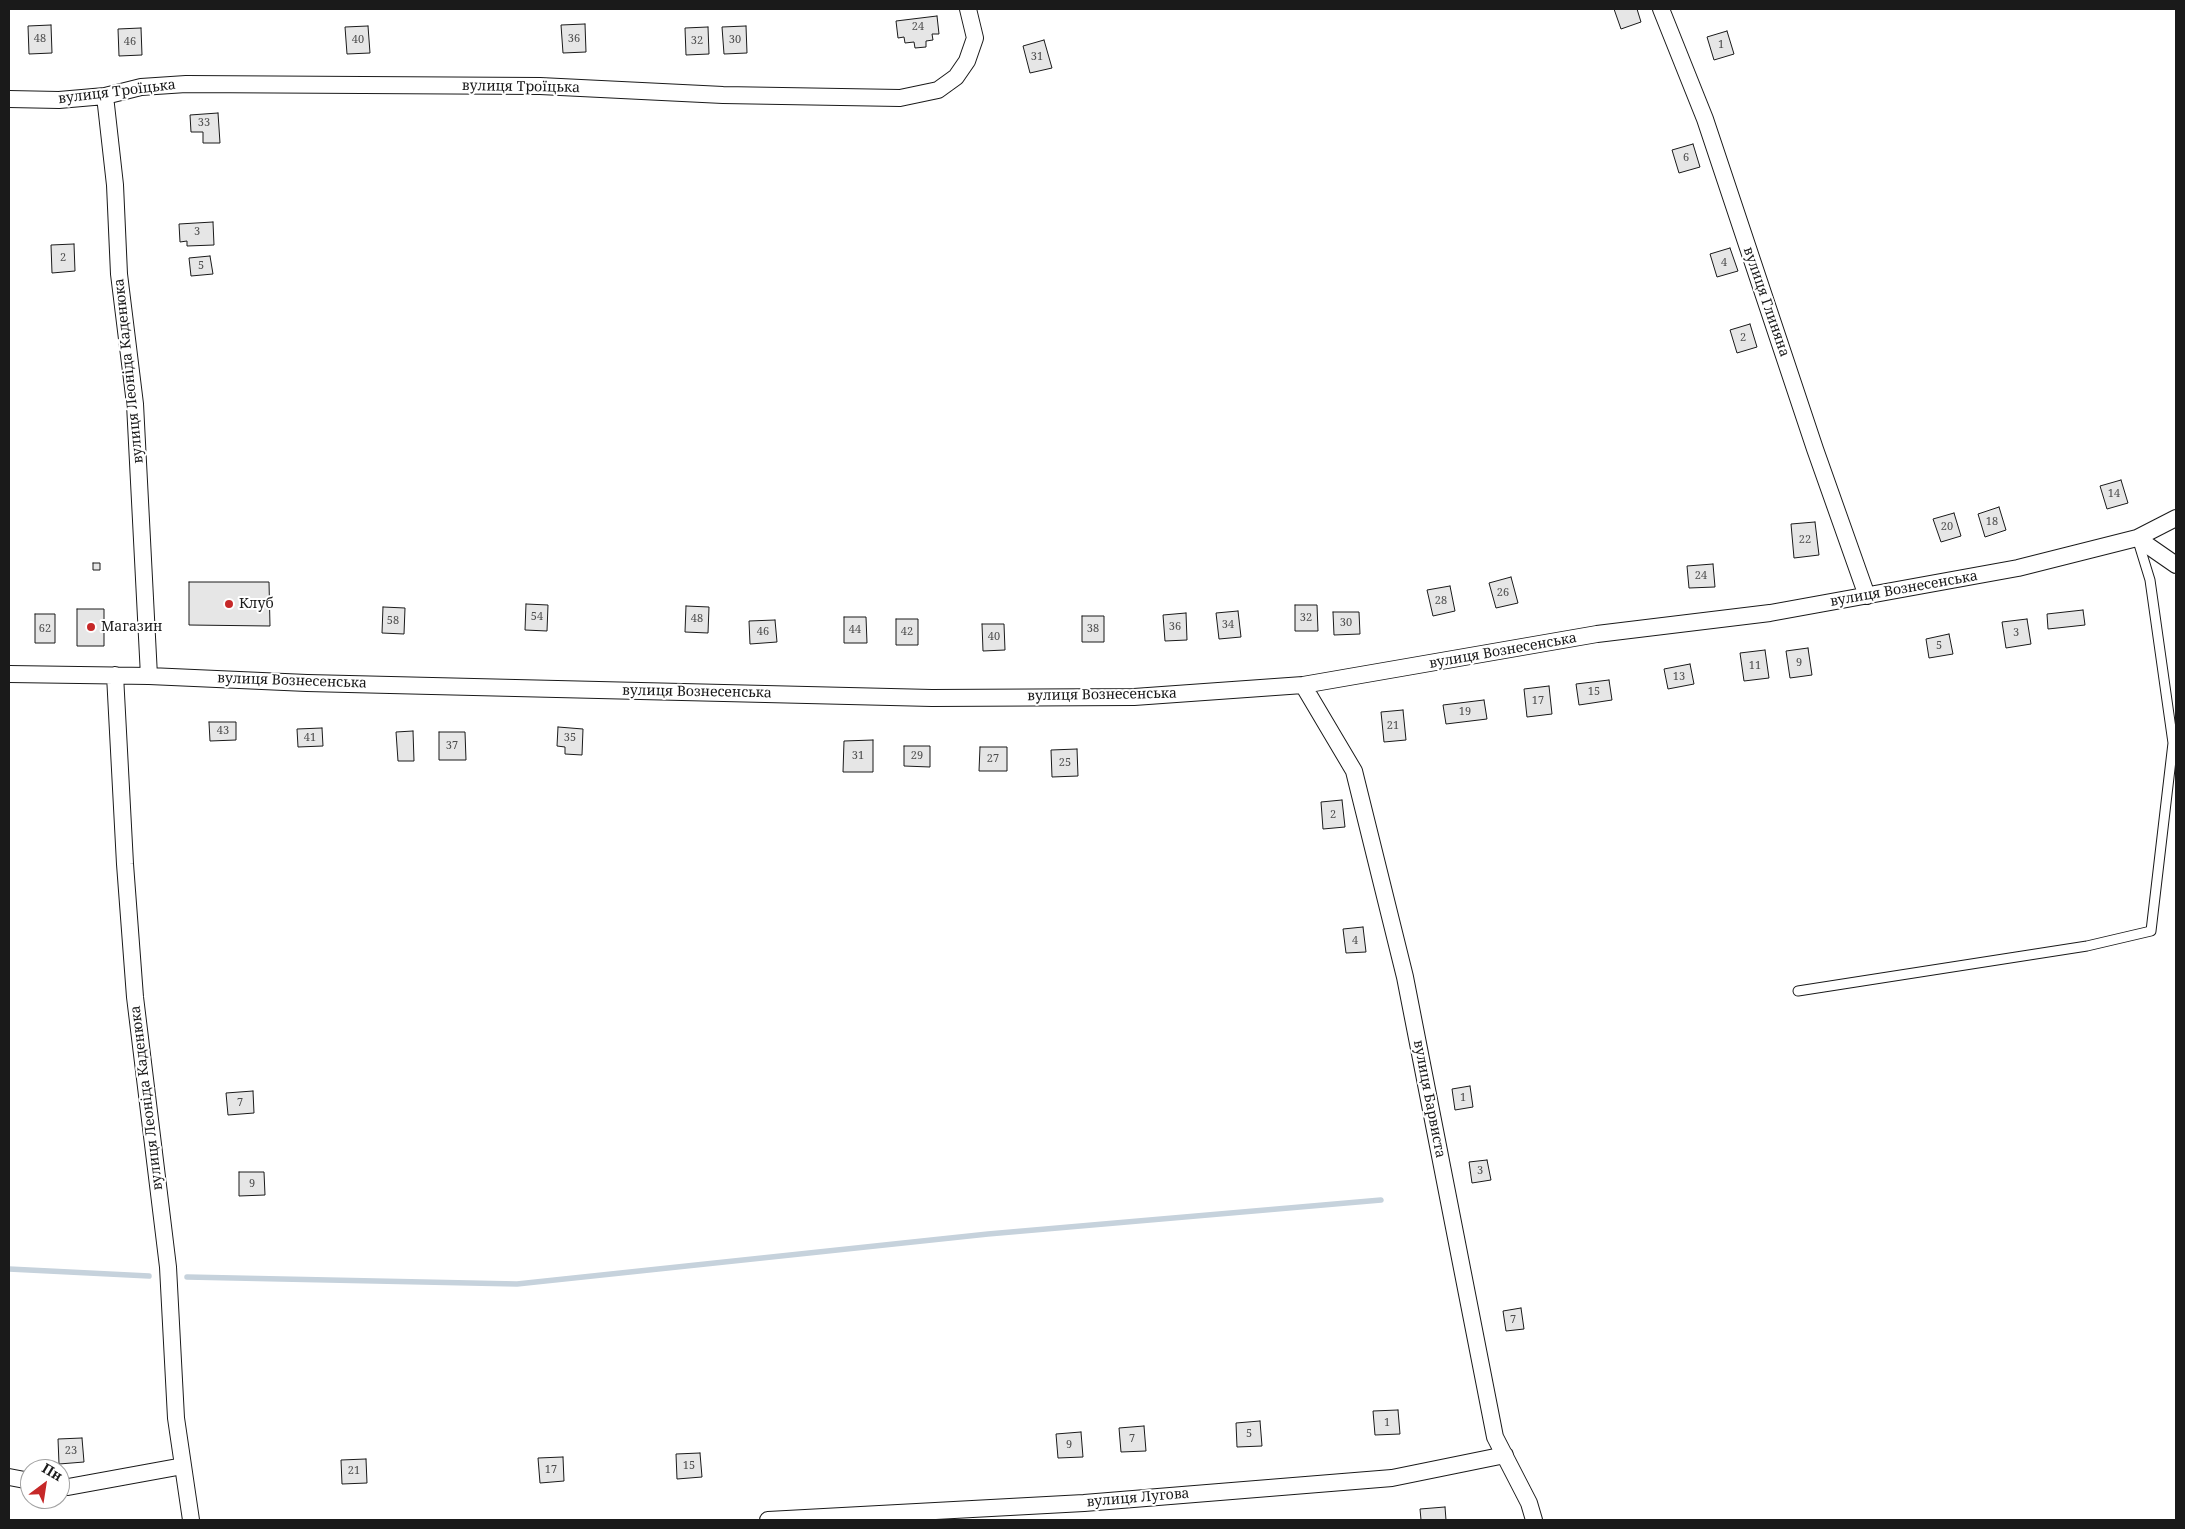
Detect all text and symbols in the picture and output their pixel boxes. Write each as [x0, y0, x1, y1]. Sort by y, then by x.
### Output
house number: 24 [912, 20, 924, 34]
house number: 48 [34, 32, 46, 46]
house number: 36 [568, 32, 580, 46]
house number: 40 [352, 33, 364, 47]
house number: 30 [729, 33, 741, 47]
house number: 32 [691, 34, 703, 48]
house number: 46 [124, 35, 136, 49]
house number: 1 [1718, 38, 1724, 52]
house number: 31 [1031, 50, 1043, 64]
street label: вулиця Троїцька [57, 76, 177, 108]
street label: вулиця Троїцька [462, 78, 580, 96]
house number: 33 [198, 116, 210, 130]
house number: 6 [1683, 151, 1689, 165]
house number: 3 [194, 225, 200, 239]
street label: вулиця Глиняна [1739, 245, 1793, 359]
house number: 2 [60, 251, 66, 265]
house number: 4 [1721, 256, 1727, 270]
house number: 5 [198, 259, 204, 273]
street label: вулиця Леоніда Каденюка [111, 278, 147, 464]
house number: 2 [1740, 331, 1746, 345]
house number: 14 [2108, 487, 2120, 501]
house number: 18 [1986, 515, 1998, 529]
house number: 20 [1941, 520, 1953, 534]
house number: 22 [1799, 533, 1811, 547]
street label: вулиця Вознесенська [1829, 568, 1979, 610]
house number: 24 [1695, 569, 1707, 583]
house number: 26 [1497, 586, 1509, 600]
house number: 28 [1435, 594, 1447, 608]
place label: Клуб [239, 596, 274, 612]
marker: Клуб [223, 598, 235, 610]
house number: 54 [531, 610, 543, 624]
house number: 32 [1300, 611, 1312, 625]
house number: 48 [691, 612, 703, 626]
house number: 58 [387, 614, 399, 628]
house number: 30 [1340, 616, 1352, 630]
house number: 34 [1222, 618, 1234, 632]
place label: Магазин [101, 619, 162, 635]
house number: 36 [1169, 620, 1181, 634]
marker: Магазин [85, 621, 97, 633]
house number: 62 [39, 622, 51, 636]
house number: 38 [1087, 622, 1099, 636]
house number: 44 [849, 623, 861, 637]
house number: 46 [757, 625, 769, 639]
house number: 42 [901, 625, 913, 639]
house number: 3 [2013, 626, 2019, 640]
house number: 40 [988, 630, 1000, 644]
street label: вулиця Вознесенська [1428, 630, 1578, 672]
house number: 5 [1936, 639, 1942, 653]
house number: 9 [1796, 656, 1802, 670]
house number: 11 [1749, 659, 1761, 673]
street label: вулиця Вознесенська [217, 670, 367, 692]
house number: 13 [1673, 670, 1685, 684]
street label: вулиця Вознесенська [622, 682, 772, 702]
street label: вулиця Вознесенська [1027, 685, 1177, 705]
house number: 15 [1588, 685, 1600, 699]
house number: 17 [1532, 694, 1544, 708]
house number: 19 [1459, 705, 1471, 719]
house number: 21 [1387, 719, 1399, 733]
house number: 43 [217, 724, 229, 738]
house number: 41 [304, 731, 316, 745]
house number: 35 [564, 731, 576, 745]
house number: 37 [446, 739, 458, 753]
house number: 31 [852, 749, 864, 763]
house number: 29 [911, 749, 923, 763]
house number: 27 [987, 752, 999, 766]
house number: 25 [1059, 756, 1071, 770]
house number: 2 [1330, 808, 1336, 822]
house number: 4 [1352, 934, 1358, 948]
street label: вулиця Леоніда Каденюка [127, 1005, 167, 1191]
street label: вулиця Барвиста [1409, 1039, 1449, 1159]
house number: 1 [1460, 1091, 1466, 1105]
house number: 7 [237, 1096, 243, 1110]
house number: 3 [1477, 1164, 1483, 1178]
house number: 9 [249, 1177, 255, 1191]
house number: 7 [1510, 1313, 1516, 1327]
house number: 1 [1384, 1416, 1390, 1430]
house number: 5 [1246, 1427, 1252, 1441]
house number: 7 [1129, 1432, 1135, 1446]
house number: 9 [1066, 1438, 1072, 1452]
house number: 23 [65, 1444, 77, 1458]
text: Пн [39, 1458, 66, 1485]
north arrow [20, 1459, 70, 1509]
house number: 15 [683, 1459, 695, 1473]
house number: 17 [545, 1463, 557, 1477]
house number: 21 [348, 1464, 360, 1478]
street label: вулиця Лугова [1086, 1485, 1190, 1511]

